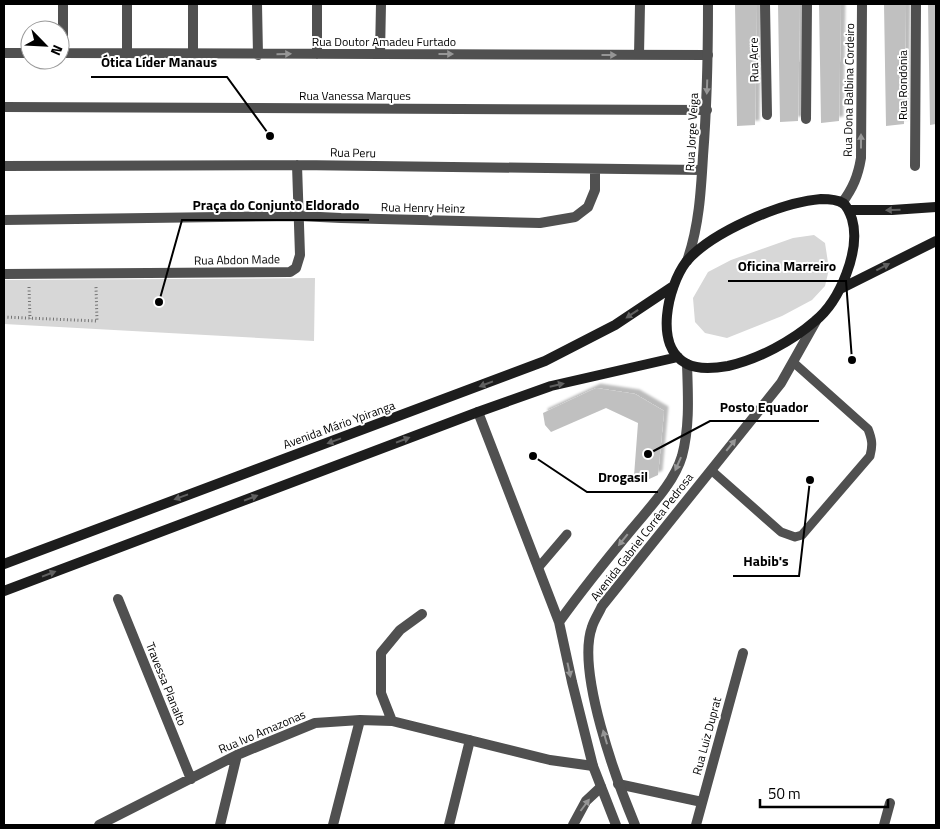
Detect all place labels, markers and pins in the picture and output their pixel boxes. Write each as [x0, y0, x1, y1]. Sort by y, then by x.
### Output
callout: Ótica Líder Manaus [91, 48, 227, 77]
callout: Praça do Conjunto Eldorado [182, 191, 369, 220]
callout: Oficina Marreiro [728, 252, 846, 281]
callout: Posto Equador [710, 392, 819, 421]
callout: Drogasil [587, 463, 658, 492]
callout: Habib's [733, 547, 799, 576]

